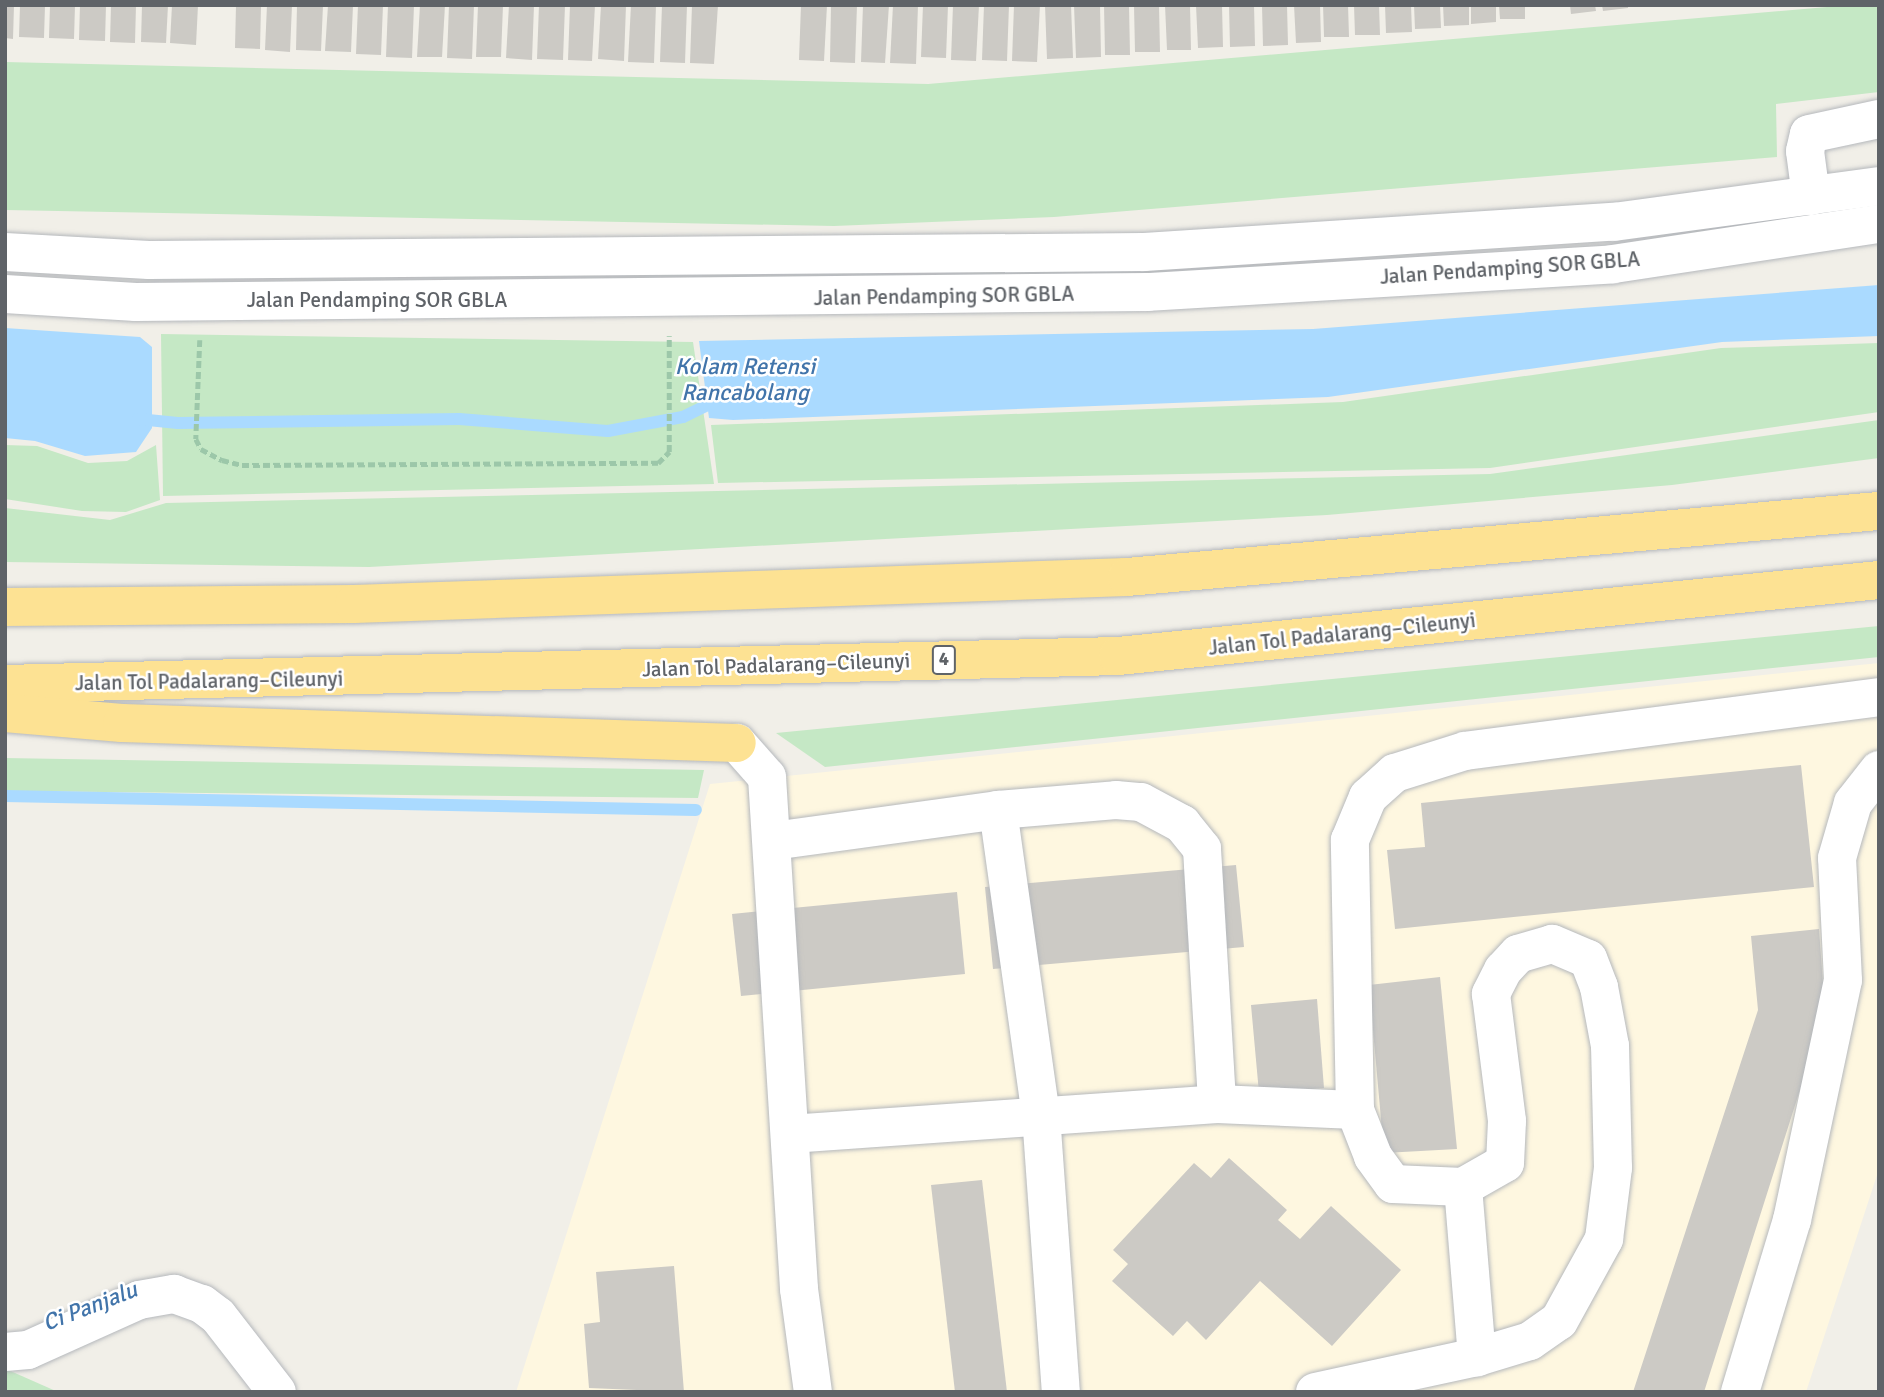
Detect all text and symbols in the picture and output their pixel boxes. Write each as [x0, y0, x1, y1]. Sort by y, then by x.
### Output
street label: Jalan Pendamping SOR GBLA [1379, 246, 1641, 290]
street label: Jalan Pendamping SOR GBLA [813, 281, 1075, 311]
street label: Jalan Pendamping SOR GBLA [247, 287, 507, 313]
water label: Kolam Retensi Rancabolang [675, 353, 815, 407]
street label: Jalan Tol Padalarang–Cileunyi [1207, 607, 1477, 661]
road number: 4 [932, 645, 956, 676]
street label: Jalan Tol Padalarang–Cileunyi [641, 648, 911, 682]
street label: Jalan Tol Padalarang–Cileunyi [75, 666, 343, 696]
water label: Ci Panjalu [39, 1276, 141, 1338]

